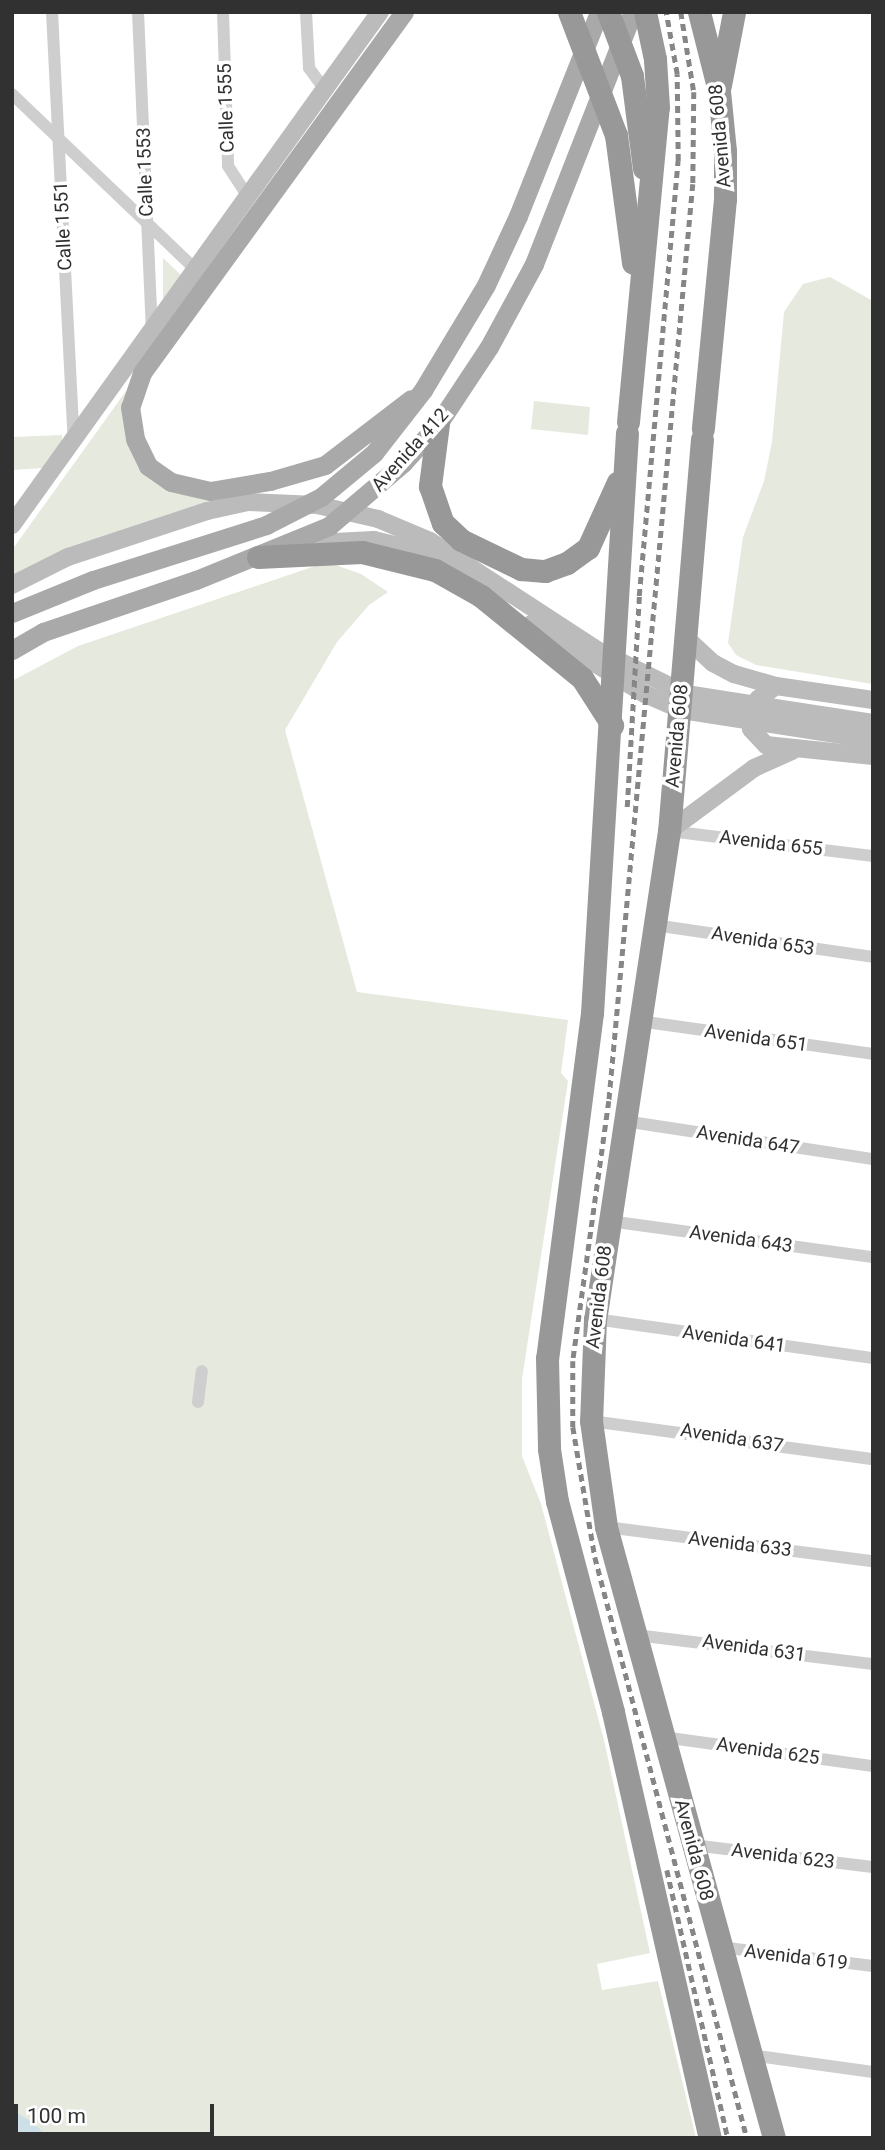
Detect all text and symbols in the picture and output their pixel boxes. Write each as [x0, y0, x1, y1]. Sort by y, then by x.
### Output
street label: Calle 1555 [213, 63, 239, 153]
street label: Avenida 608 [704, 83, 736, 189]
street label: Calle 1553 [132, 127, 158, 217]
street label: Calle 1551 [49, 181, 77, 271]
street label: Avenida 412 [367, 404, 453, 496]
street label: Avenida 608 [661, 683, 693, 789]
street label: Avenida 655 [718, 825, 824, 861]
street label: Avenida 653 [710, 922, 816, 960]
street label: Avenida 651 [703, 1019, 809, 1057]
street label: Avenida 647 [695, 1121, 801, 1159]
street label: Avenida 643 [688, 1220, 794, 1258]
street label: Avenida 608 [581, 1244, 617, 1350]
street label: Avenida 641 [681, 1320, 787, 1358]
street label: Avenida 637 [679, 1419, 785, 1457]
street label: Avenida 633 [687, 1526, 793, 1562]
street label: Avenida 631 [701, 1629, 807, 1667]
street label: Avenida 625 [715, 1732, 821, 1770]
street label: Avenida 608 [670, 1797, 718, 1903]
street label: Avenida 623 [730, 1838, 836, 1874]
street label: Avenida 619 [743, 1939, 849, 1975]
scale bar [18, 2090, 217, 2134]
text: 100 m [27, 2104, 86, 2128]

